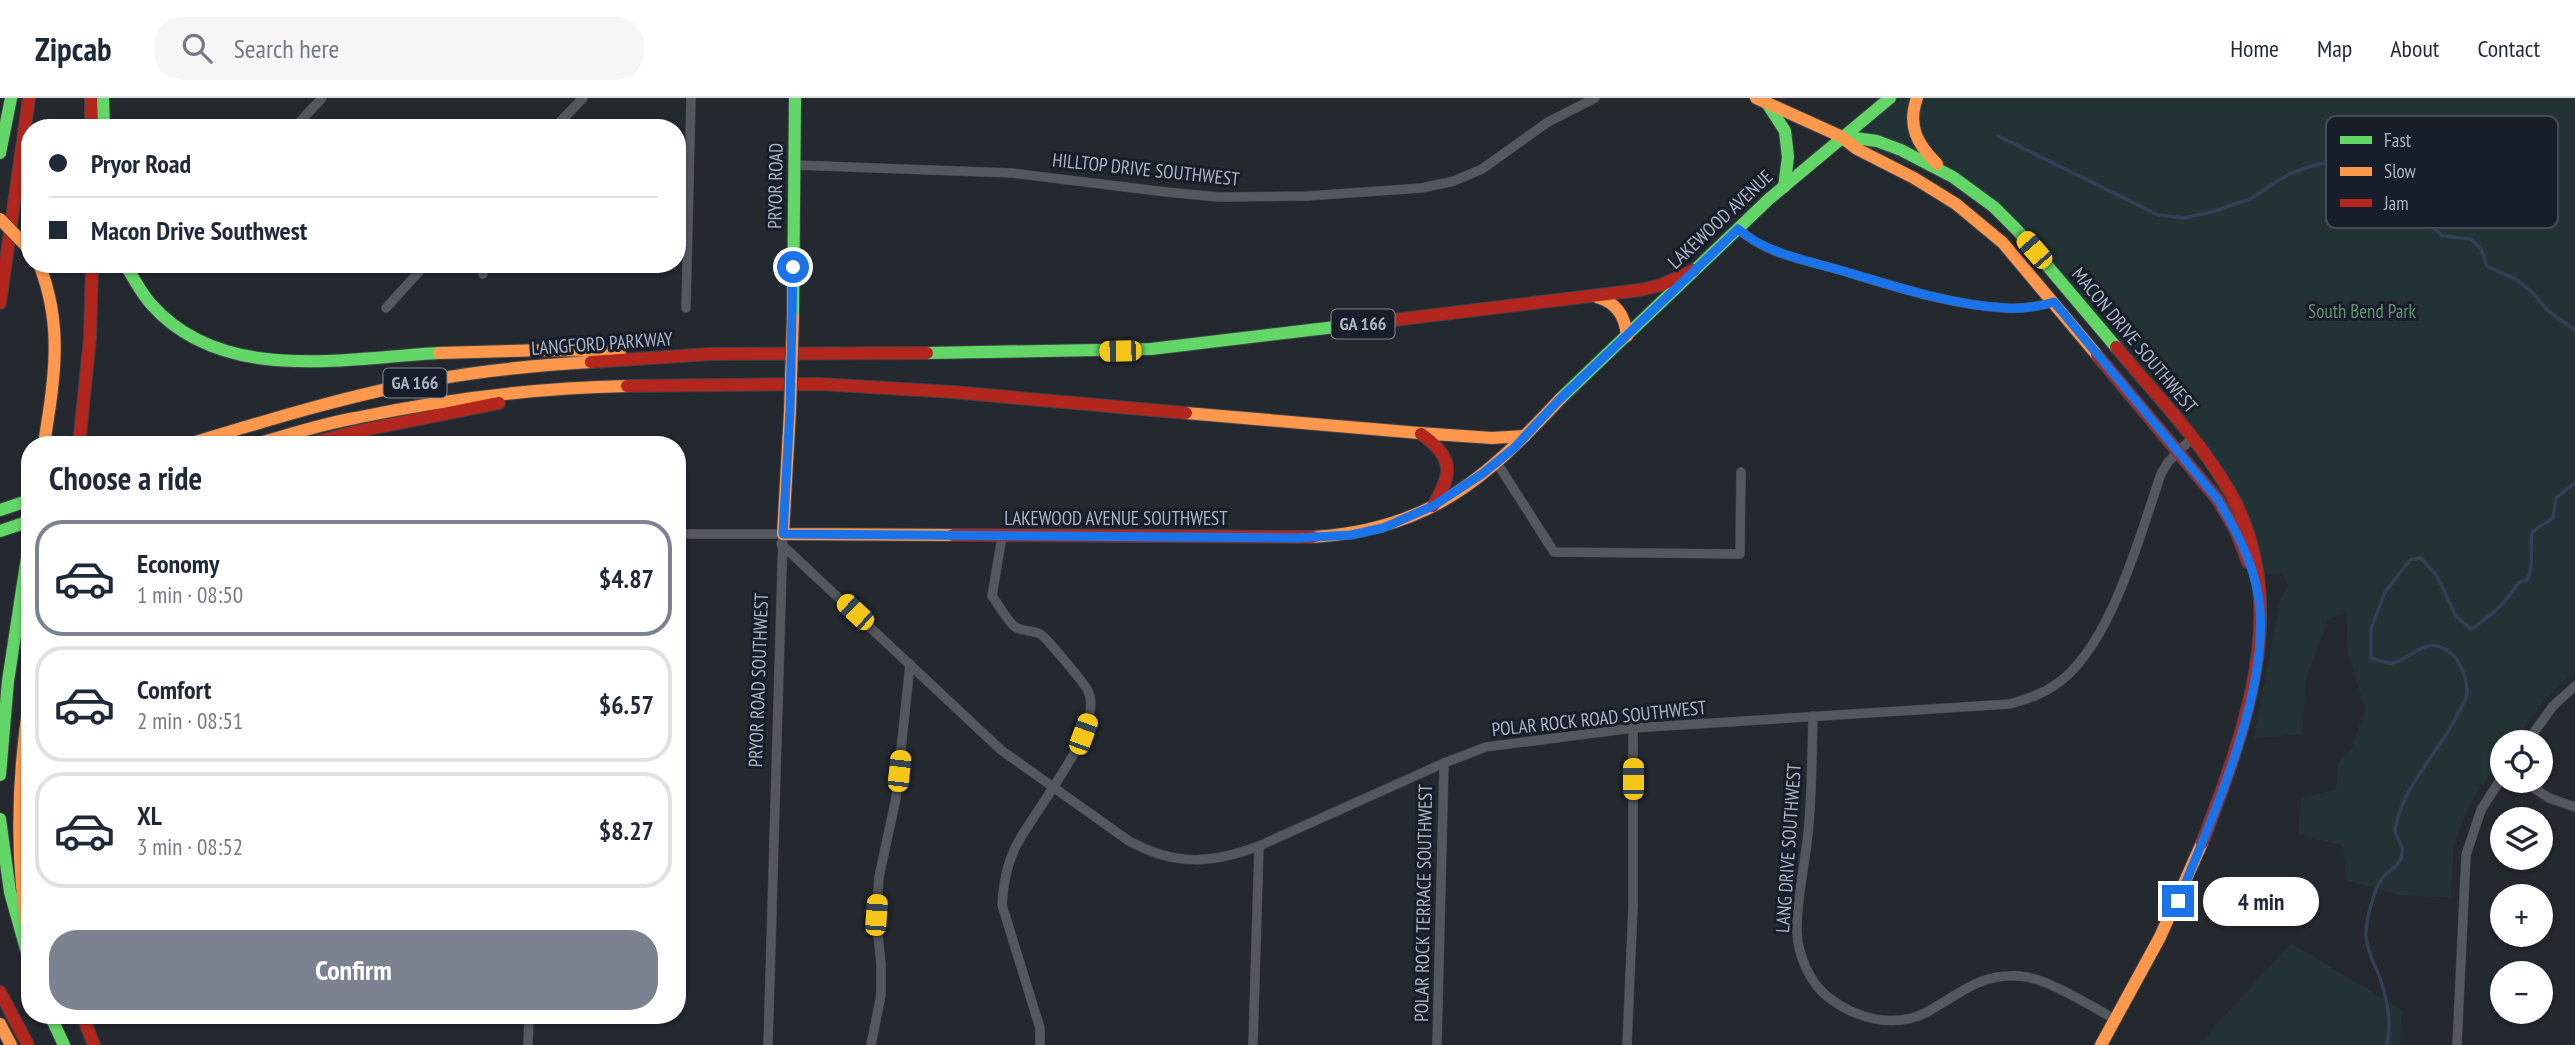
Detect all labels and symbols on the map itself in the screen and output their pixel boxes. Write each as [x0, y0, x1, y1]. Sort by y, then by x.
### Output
legend [2326, 116, 2558, 228]
text: Fast [2384, 128, 2412, 152]
street label: PRYOR ROAD [762, 143, 788, 229]
street label: HILLTOP DRIVE SOUTHWEST [1051, 147, 1241, 191]
text: Slow [2384, 159, 2417, 183]
street label: LAKEWOOD AVENUE [1663, 164, 1777, 274]
text: Jam [2383, 191, 2409, 215]
car [2013, 227, 2056, 273]
route start [777, 251, 809, 283]
street label: MACON DRIVE SOUTHWEST [2067, 262, 2203, 418]
park label: South Bend Park [2308, 299, 2417, 323]
road number: GA 166 [1332, 309, 1394, 338]
street label: LANGFORD PARKWAY [530, 326, 674, 360]
car [1099, 340, 1142, 362]
road number: GA 166 [384, 368, 446, 398]
street label: LAKEWOOD AVENUE SOUTHWEST [1004, 506, 1228, 530]
car [833, 590, 878, 634]
street label: PRYOR ROAD SOUTHWEST [743, 592, 773, 768]
street label: POLAR ROCK ROAD SOUTHWEST [1490, 695, 1708, 741]
car [1066, 711, 1101, 757]
car [887, 749, 912, 793]
car [1623, 758, 1644, 800]
street label: LANG DRIVE SOUTHWEST [1770, 762, 1806, 934]
street label: POLAR ROCK TERRACE SOUTHWEST [1409, 783, 1437, 1022]
callout: 4 min [2202, 876, 2318, 926]
route end [2162, 885, 2194, 917]
car [865, 893, 888, 937]

